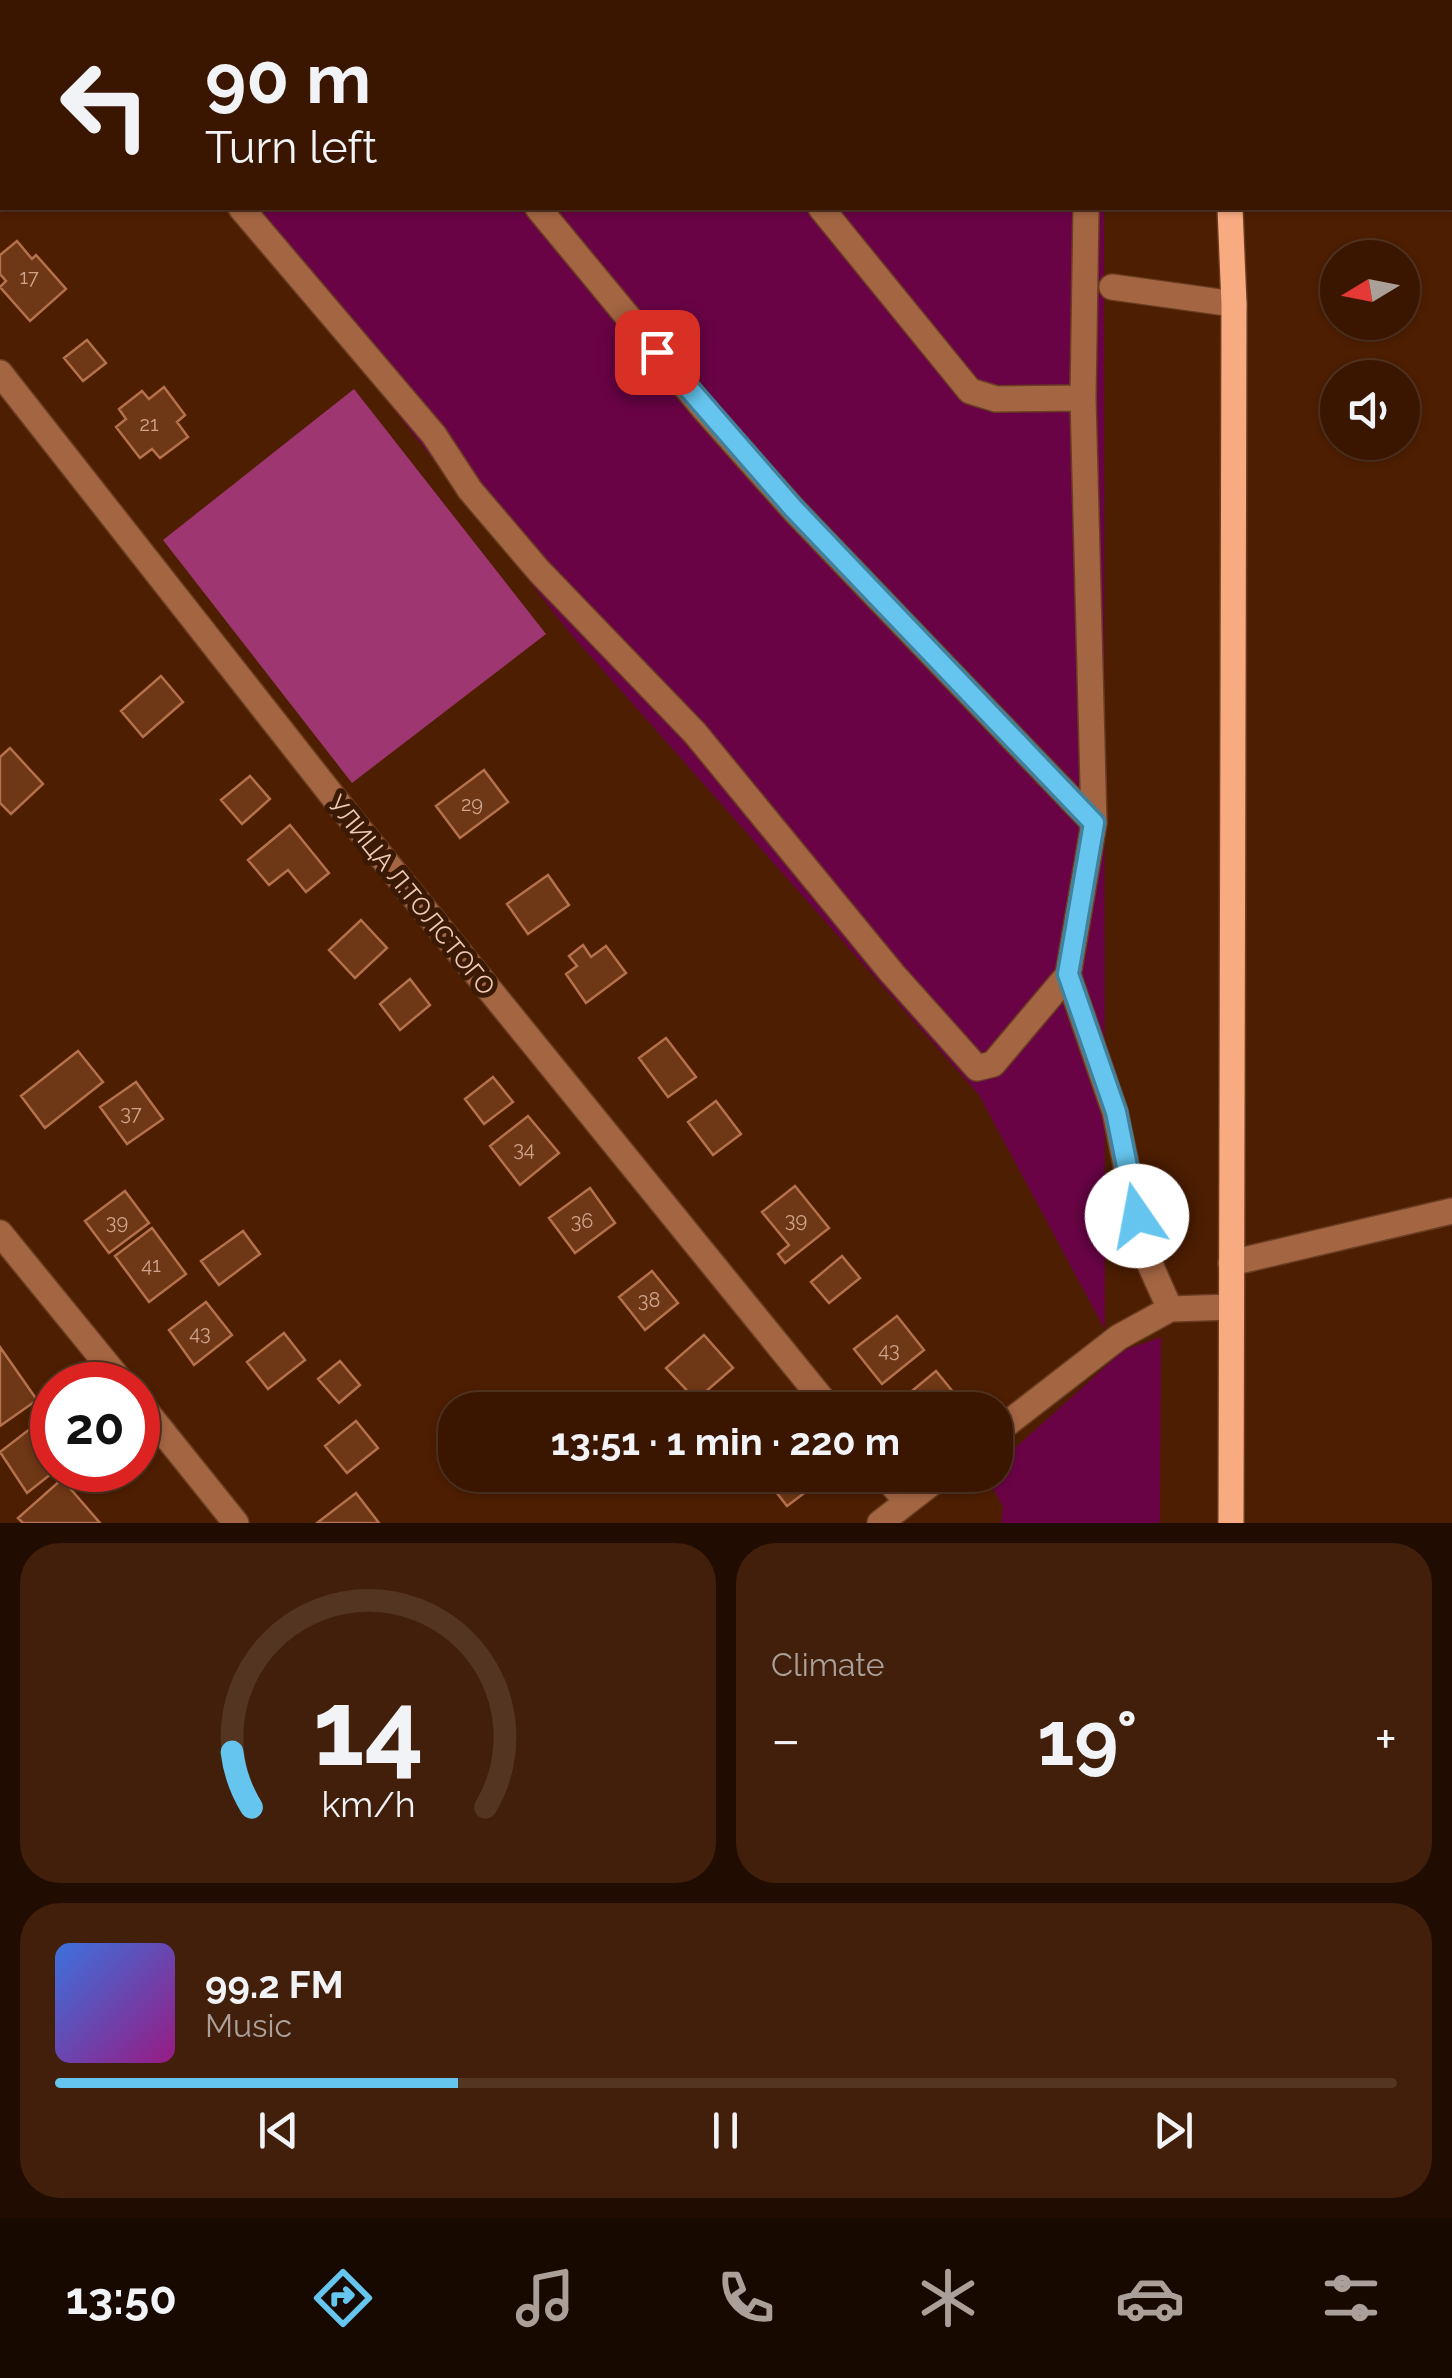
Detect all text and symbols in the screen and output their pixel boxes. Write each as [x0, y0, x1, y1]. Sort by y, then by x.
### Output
text: 90 m [205, 37, 371, 119]
icon: left [40, 40, 170, 170]
text: Turn left [205, 121, 377, 174]
north arrow [1320, 240, 1420, 340]
map controls [1320, 240, 1420, 460]
house number: 17 [19, 265, 39, 289]
pin [615, 310, 700, 395]
icon: arrive [630, 325, 685, 380]
button: sound [1320, 360, 1420, 460]
house number: 21 [140, 412, 159, 436]
street label: УЛИЦА Л.ТОЛСТОГО [322, 789, 502, 1001]
house number: 29 [461, 792, 483, 816]
house number: 37 [120, 1101, 142, 1125]
house number: 34 [513, 1137, 535, 1161]
position arrow [1085, 1164, 1189, 1268]
house number: 39 [785, 1208, 807, 1232]
house number: 36 [571, 1209, 593, 1233]
house number: 39 [106, 1210, 128, 1234]
house number: 41 [141, 1253, 161, 1277]
house number: 38 [638, 1288, 660, 1312]
house number: 43 [189, 1321, 211, 1345]
house number: 43 [878, 1338, 900, 1362]
speed limit sign: 20 [30, 1362, 160, 1492]
text: 13:51 · 1 min · 220 m [551, 1419, 900, 1464]
text: Climate [771, 1646, 885, 1683]
text: 14 [313, 1667, 423, 1789]
text: 19° [1037, 1694, 1138, 1783]
text: − [771, 1707, 801, 1772]
text: + [1374, 1707, 1397, 1772]
text: km/h [321, 1783, 415, 1825]
text: 99.2 FM [205, 1962, 344, 2007]
text: Music [205, 2007, 292, 2044]
icon: previous [251, 2103, 306, 2158]
icon: pause [698, 2103, 753, 2158]
icon: next [1146, 2103, 1201, 2158]
icon: directions [308, 2263, 378, 2333]
icon: music [510, 2263, 580, 2333]
icon: phone [711, 2263, 781, 2333]
icon: climate [913, 2263, 983, 2333]
icon: car [1115, 2263, 1185, 2333]
icon: filters [1316, 2263, 1386, 2333]
text: 13:50 [66, 2272, 177, 2325]

